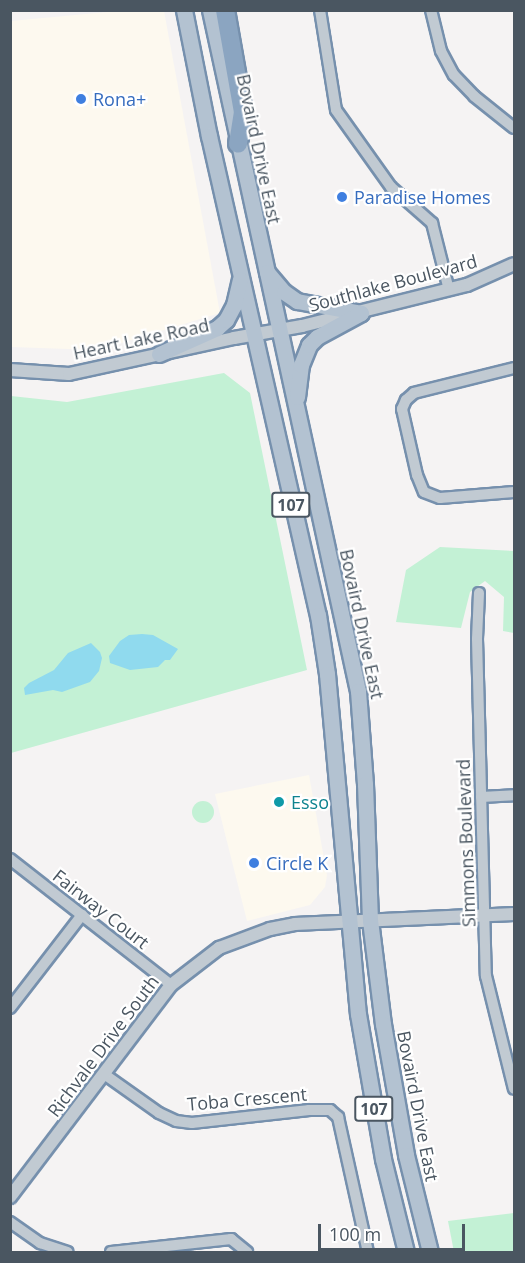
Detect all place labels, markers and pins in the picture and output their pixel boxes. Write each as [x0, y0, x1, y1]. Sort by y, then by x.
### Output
place label: Rona+ [93, 88, 146, 110]
marker: Rona+ [74, 92, 88, 106]
place label: Paradise Homes [354, 186, 491, 208]
marker: Paradise Homes [335, 190, 349, 204]
place label: Esso [291, 791, 329, 813]
marker: Esso [272, 795, 286, 809]
place label: Circle K [266, 852, 328, 874]
marker: Circle K [247, 856, 261, 870]

